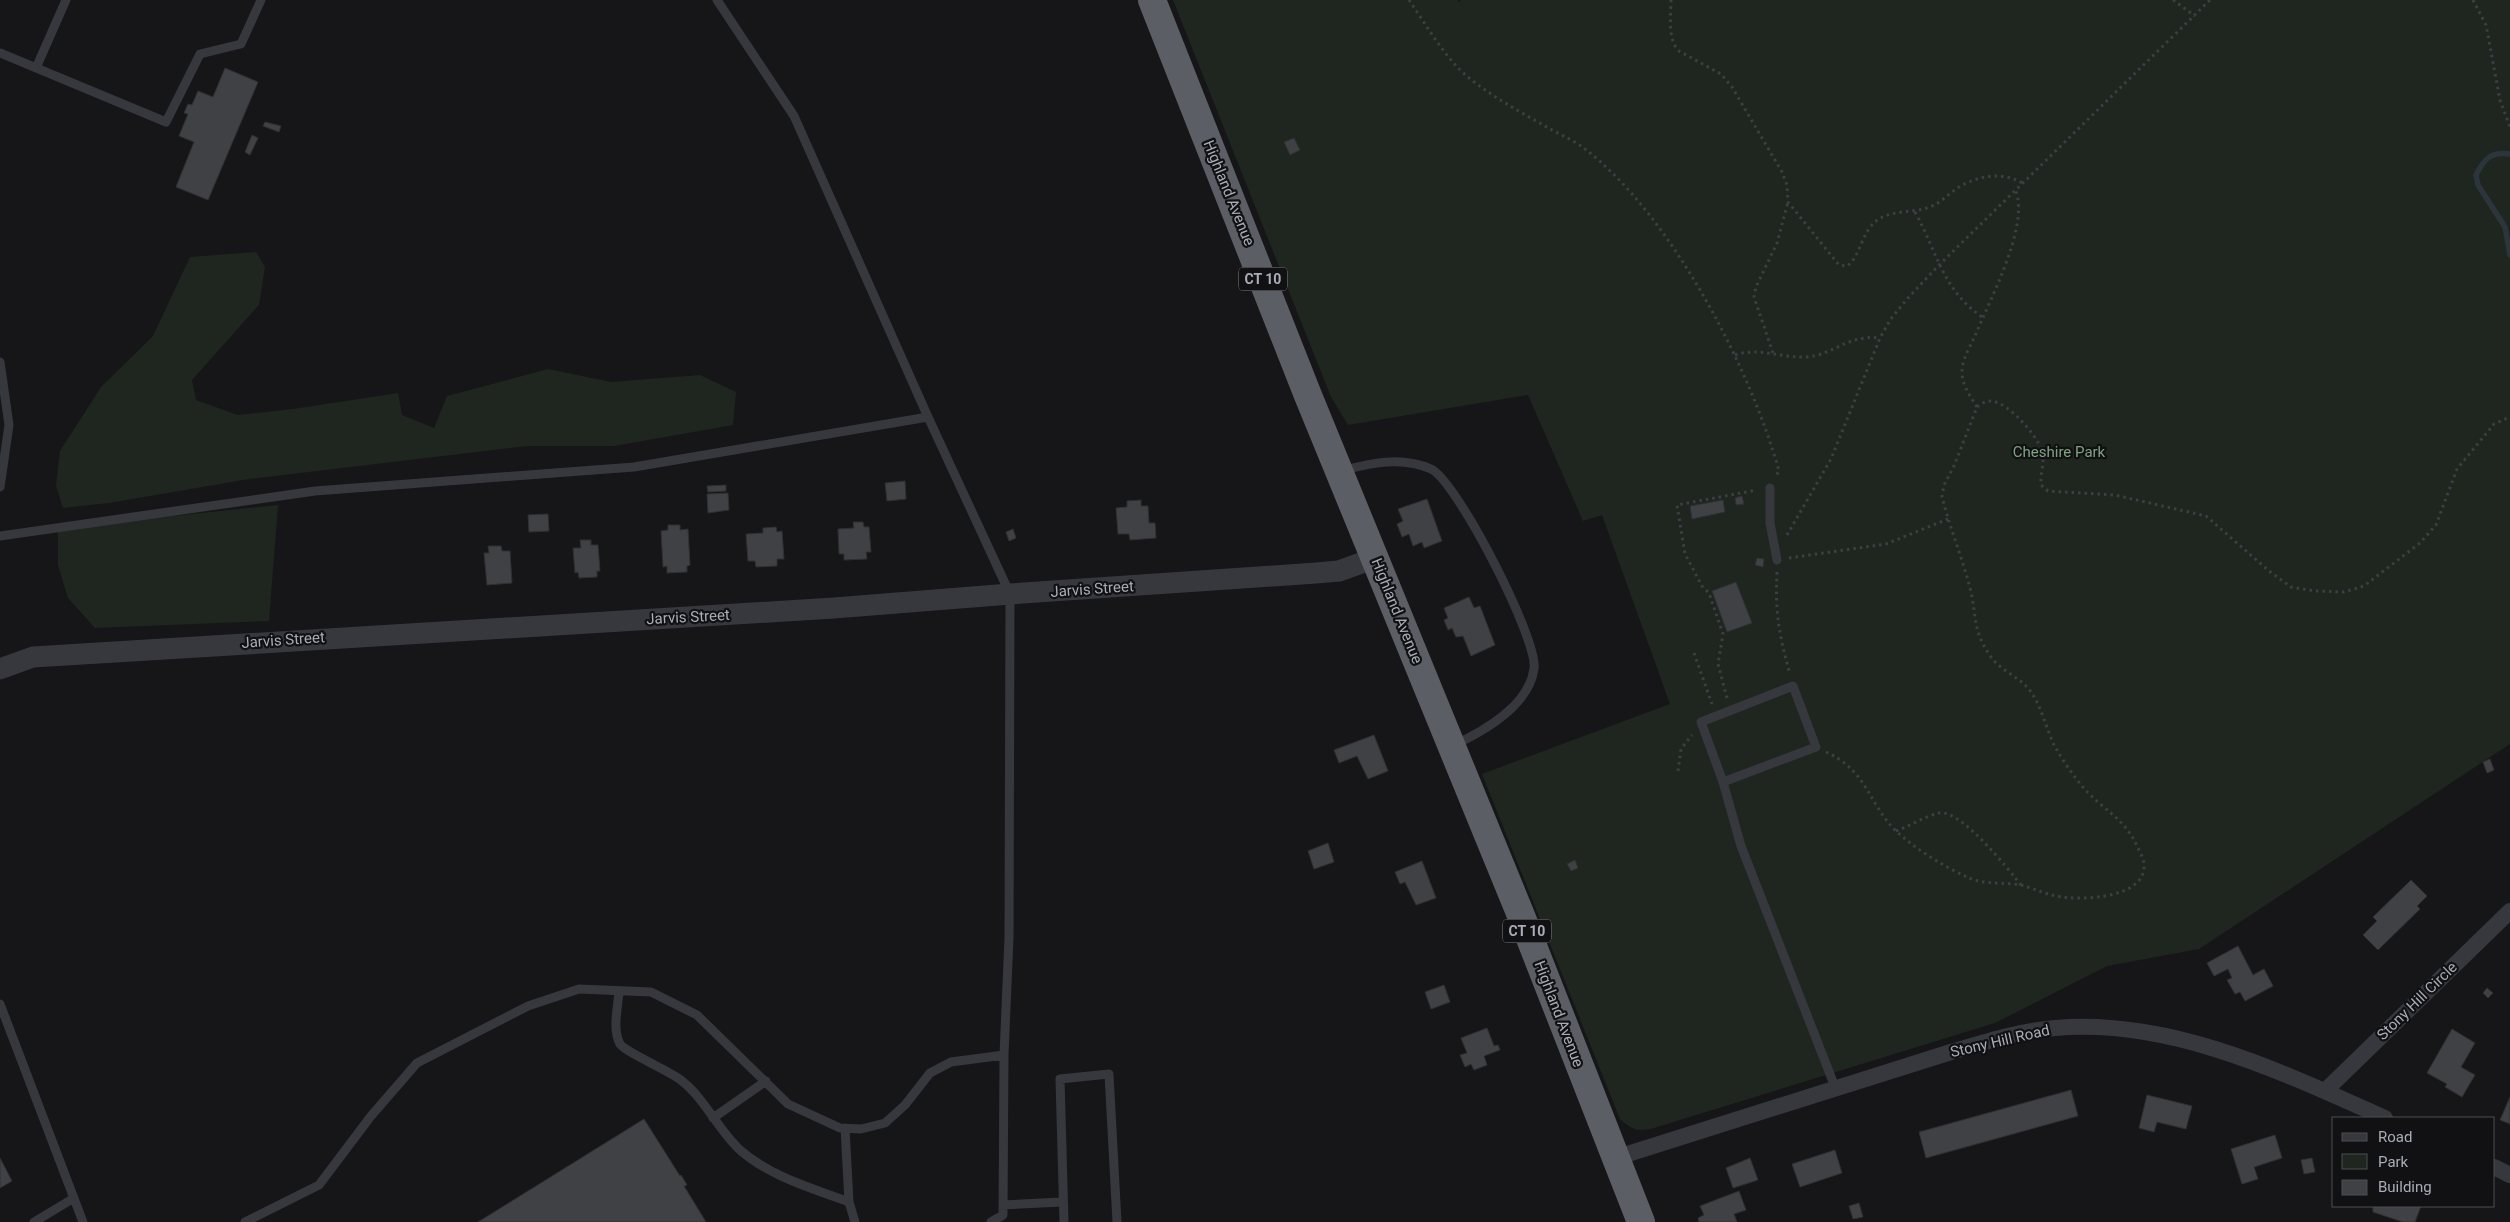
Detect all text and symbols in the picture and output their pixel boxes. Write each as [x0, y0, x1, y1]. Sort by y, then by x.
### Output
street label: Highland Avenue [1200, 138, 1258, 248]
road number: CT 10 [1239, 268, 1287, 290]
park label: Cheshire Park [2013, 443, 2106, 461]
street label: Highland Avenue [1368, 556, 1426, 666]
street label: Jarvis Street [1050, 577, 1134, 601]
street label: Jarvis Street [646, 606, 730, 628]
street label: Jarvis Street [241, 628, 325, 652]
road number: CT 10 [1503, 919, 1551, 942]
street label: Highland Avenue [1530, 958, 1588, 1070]
street label: Stony Hill Circle [2373, 958, 2461, 1044]
street label: Stony Hill Road [1949, 1021, 2051, 1061]
legend [2332, 1117, 2495, 1207]
text: Road [2378, 1128, 2412, 1146]
text: Park [2378, 1153, 2409, 1171]
text: Building [2378, 1178, 2432, 1196]

